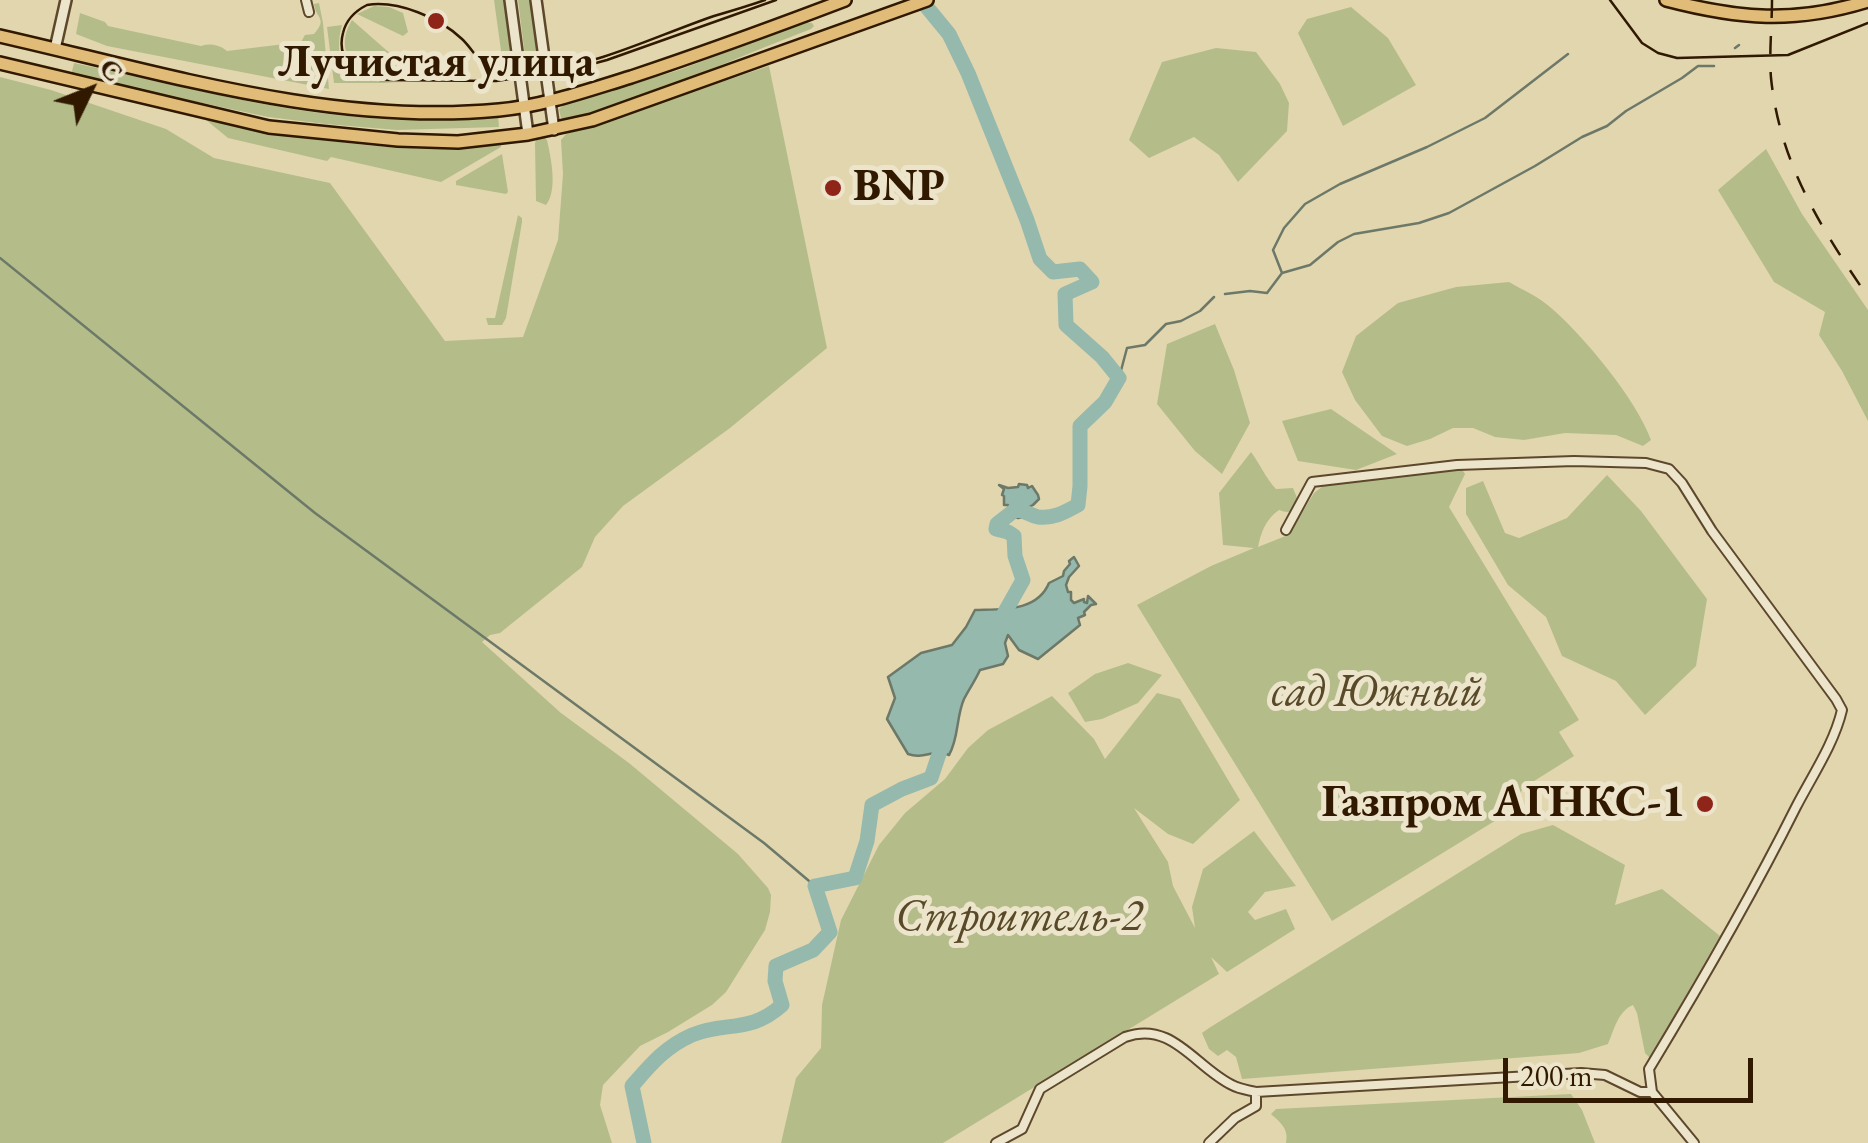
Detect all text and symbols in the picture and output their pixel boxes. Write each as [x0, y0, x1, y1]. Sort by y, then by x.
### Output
marker: Лучистая улица [425, 10, 447, 32]
place label: Лучистая улица [278, 37, 594, 91]
north arrow [40, 40, 140, 140]
text: С [92, 50, 132, 89]
place label: BNP [853, 161, 945, 215]
marker: BNP [822, 177, 844, 199]
park label: сад Южный [1271, 666, 1483, 720]
place label: Газпром АГНКС-1 [1321, 777, 1685, 831]
marker: Газпром АГНКС-1 [1694, 793, 1716, 815]
park label: Строитель-2 [895, 891, 1143, 945]
scale bar [1508, 1038, 1758, 1100]
text: 200 m [1520, 1056, 1593, 1095]

